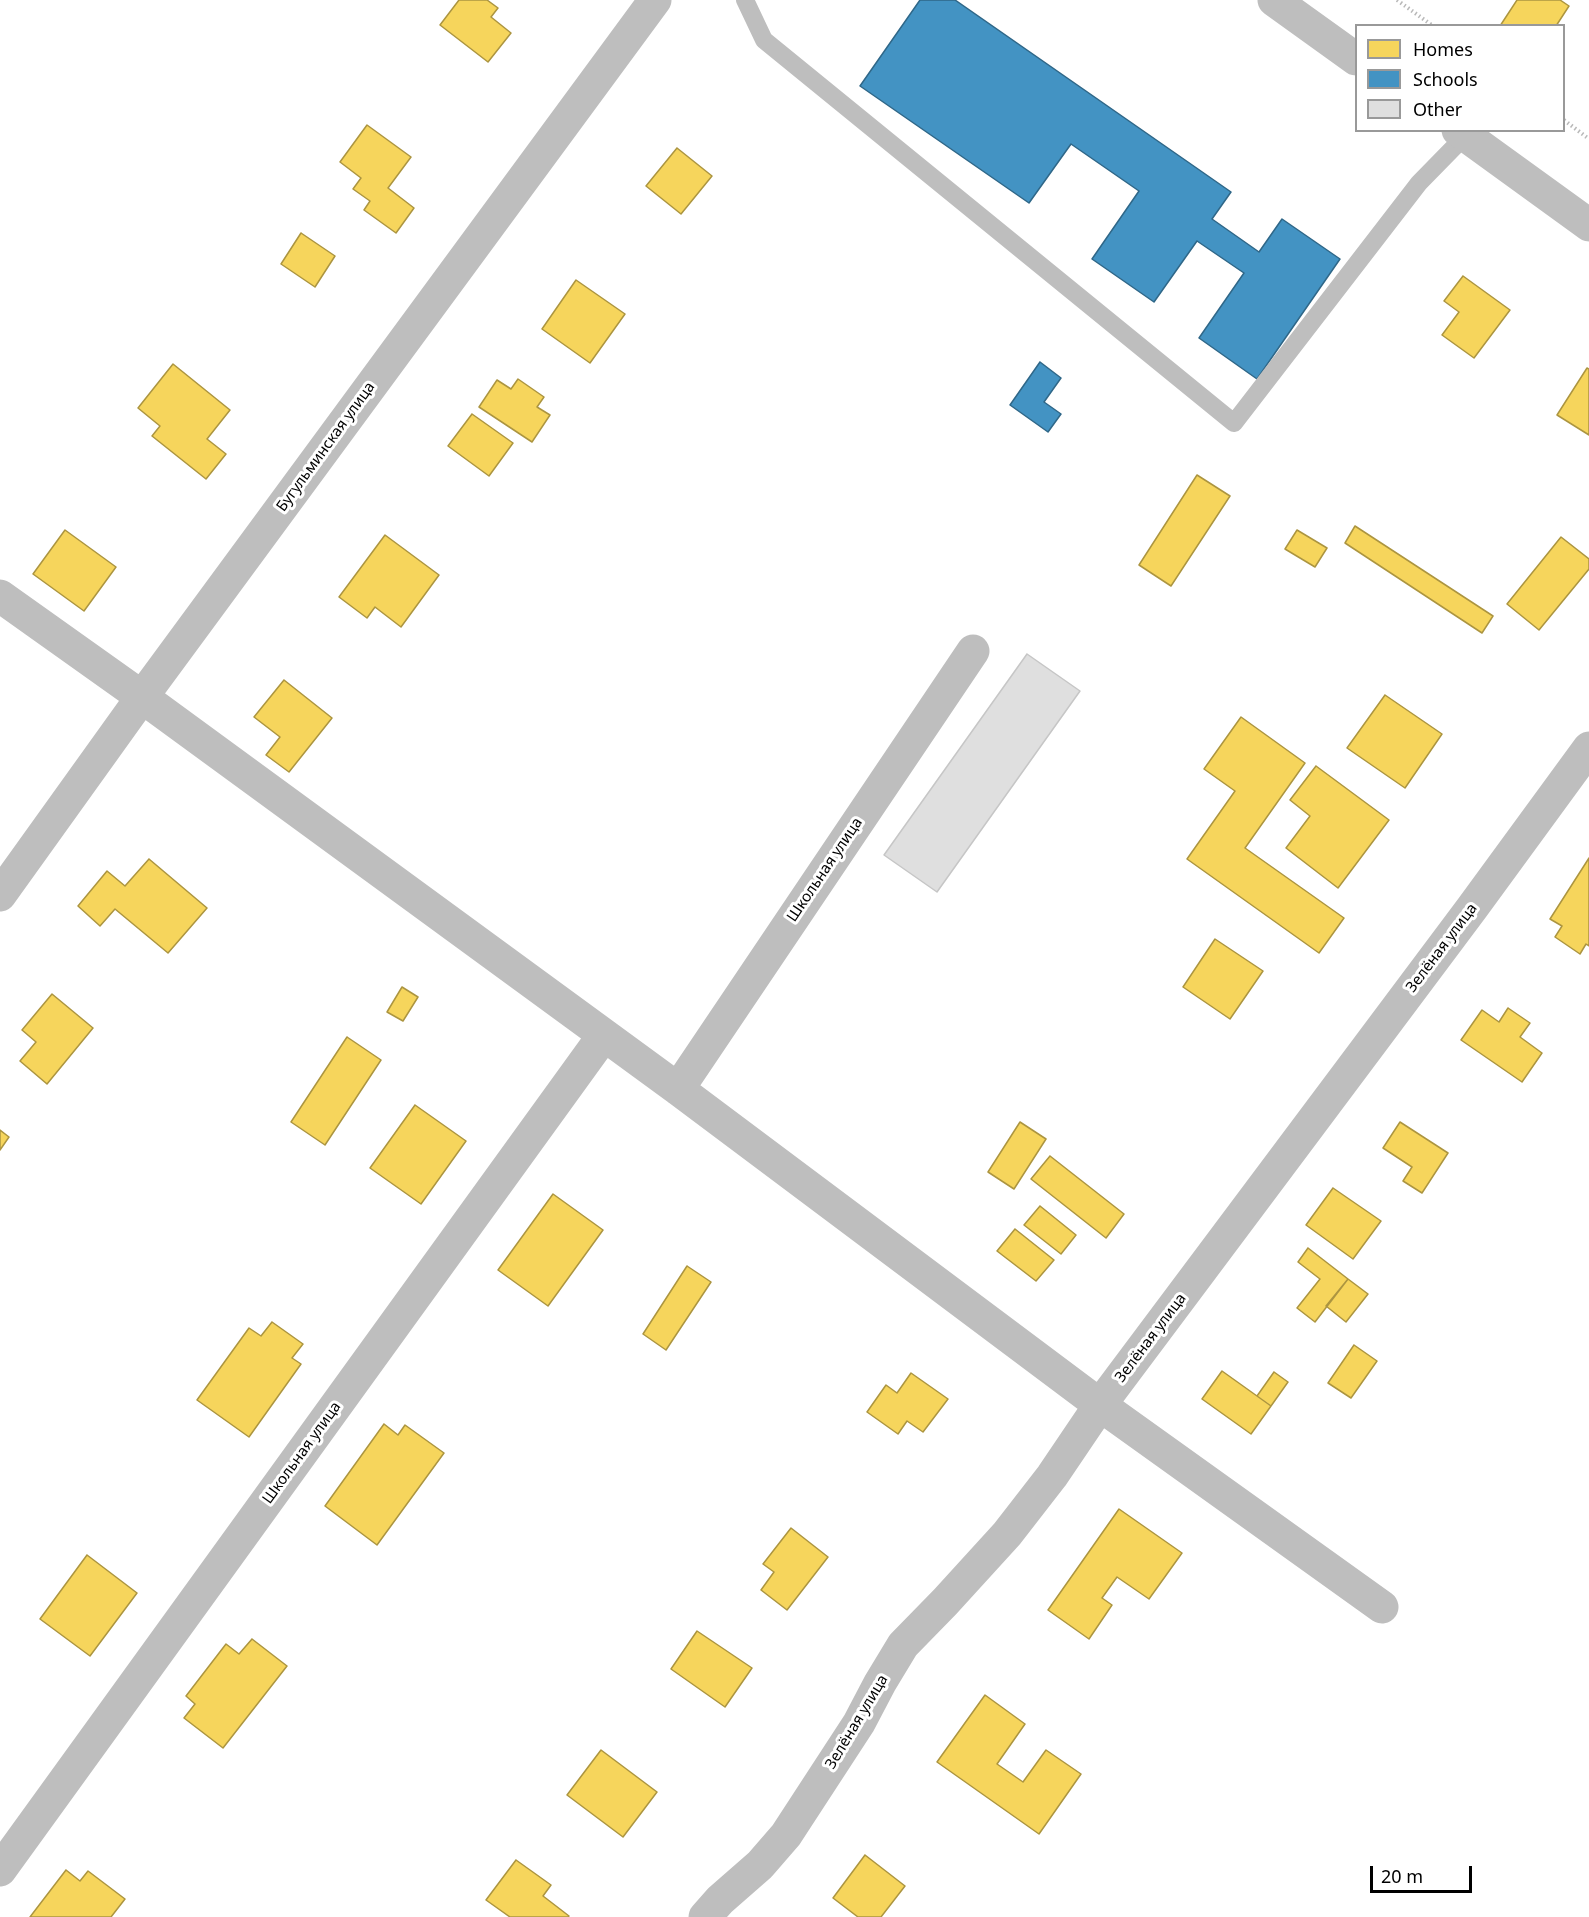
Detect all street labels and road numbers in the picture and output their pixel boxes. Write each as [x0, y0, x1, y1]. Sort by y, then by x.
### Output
street label: Бугульминская улица [273, 379, 379, 515]
street label: Школьная улица [784, 815, 866, 925]
street label: Зелёная улица [1403, 900, 1481, 996]
street label: Зелёная улица [1112, 1290, 1190, 1386]
street label: Школьная улица [259, 1398, 345, 1508]
street label: Зелёная улица [822, 1672, 892, 1772]

